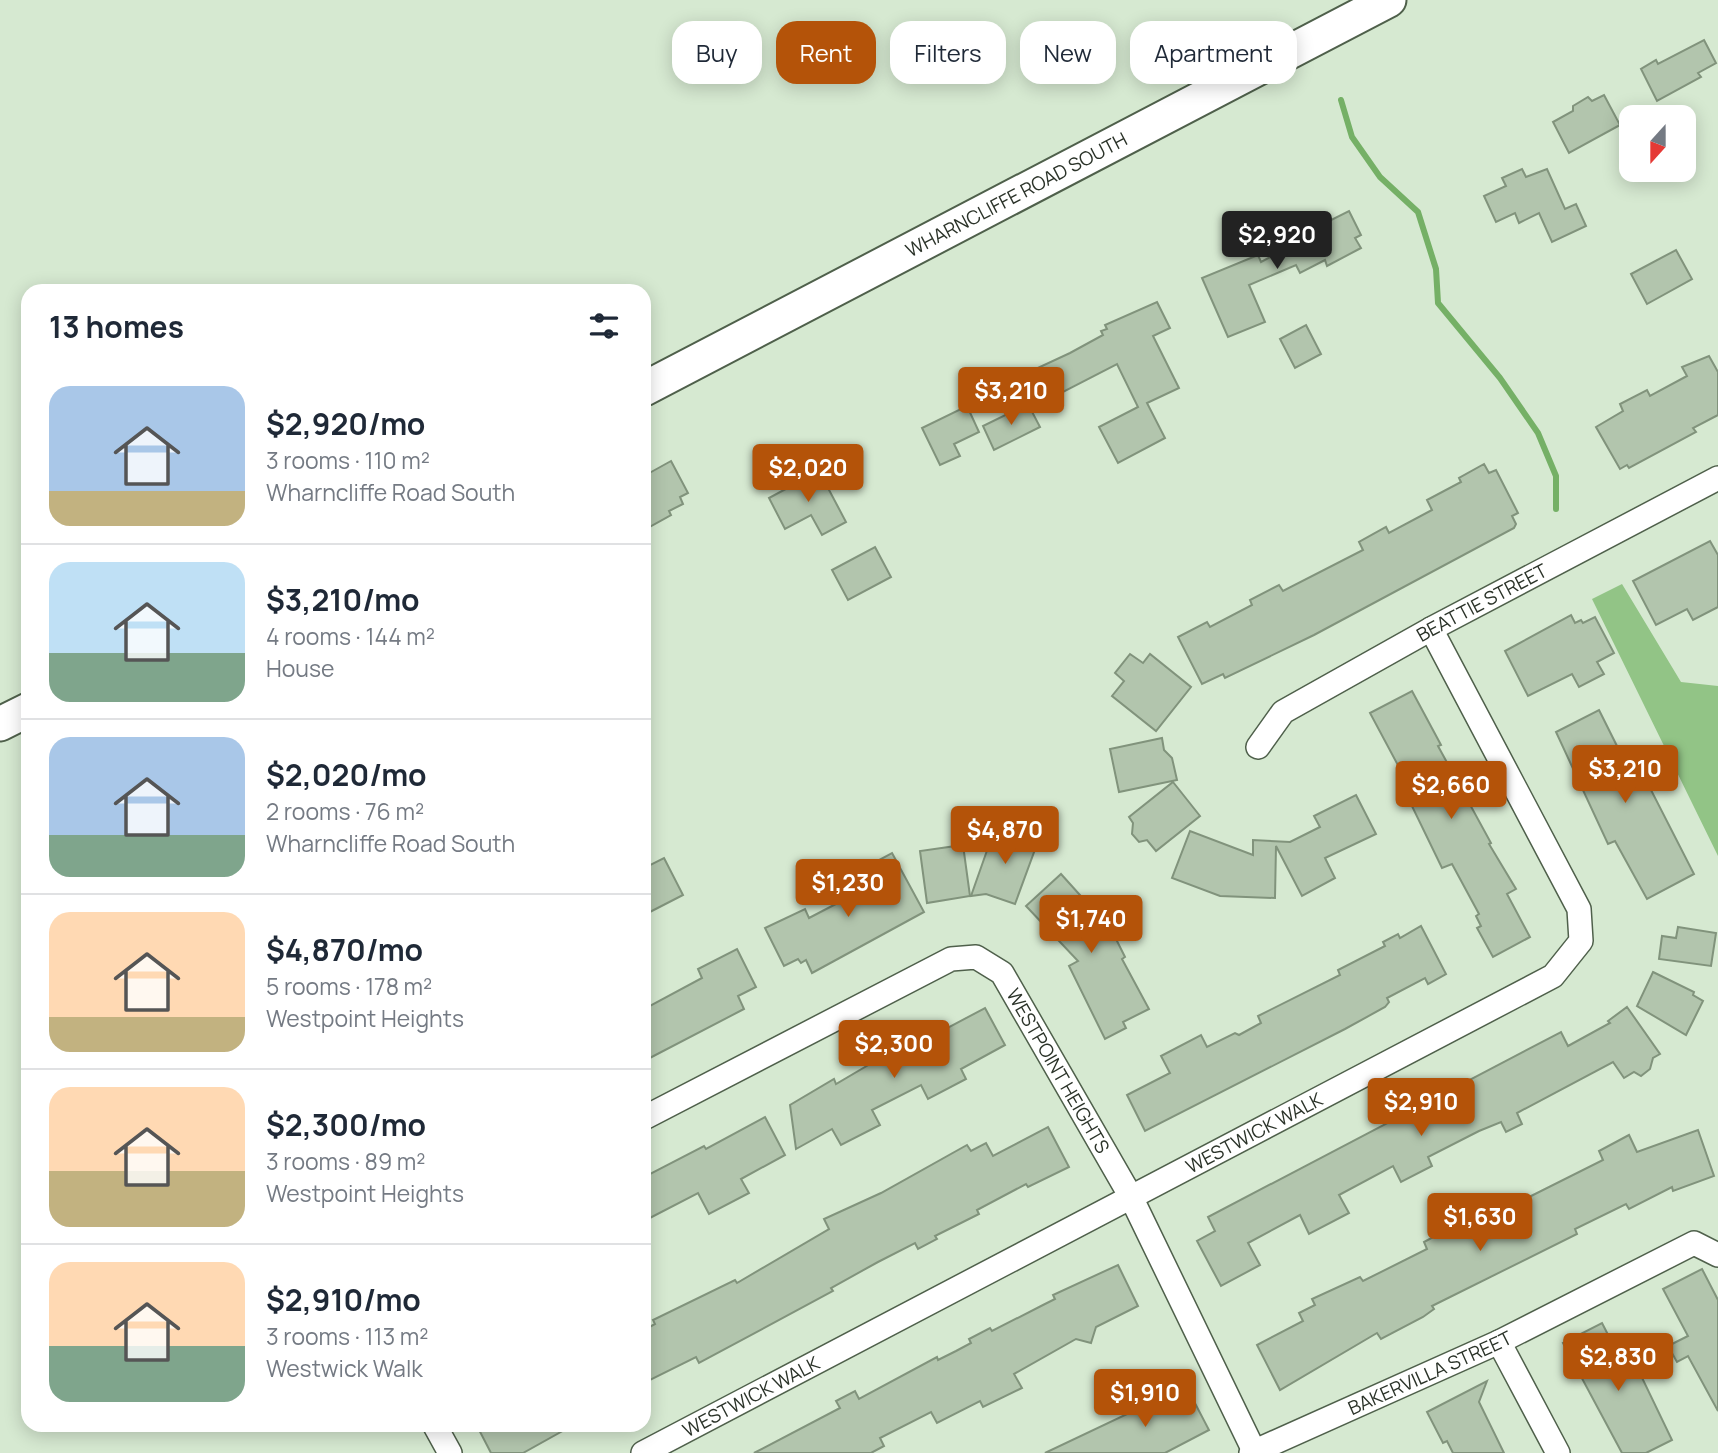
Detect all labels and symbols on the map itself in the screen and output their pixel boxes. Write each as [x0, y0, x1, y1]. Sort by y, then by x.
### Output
north arrow [1619, 105, 1696, 182]
street label: WHARNCLIFFE ROAD SOUTH [901, 126, 1132, 263]
pin: $2,920 [1220, 212, 1334, 271]
pin: $3,210 [954, 368, 1068, 427]
pin: $2,020 [751, 444, 865, 504]
street label: BEATTIE STREET [1412, 557, 1552, 648]
pin: $3,210 [1568, 746, 1682, 805]
pin: $2,660 [1394, 762, 1508, 821]
pin: $4,870 [948, 806, 1062, 866]
pin: $1,230 [791, 860, 905, 919]
pin: $1,740 [1034, 895, 1148, 955]
street label: WESTPOINT HEIGHTS [1000, 983, 1116, 1158]
pin: $2,300 [837, 1020, 951, 1080]
pin: $2,910 [1364, 1078, 1478, 1138]
street label: WESTWICK WALK [1181, 1086, 1328, 1179]
pin: $1,630 [1423, 1194, 1537, 1253]
street label: BAKERVILLA STREET [1344, 1324, 1517, 1421]
pin: $2,830 [1561, 1334, 1675, 1393]
street label: WESTWICK WALK [678, 1349, 825, 1443]
pin: $1,910 [1088, 1370, 1202, 1429]

